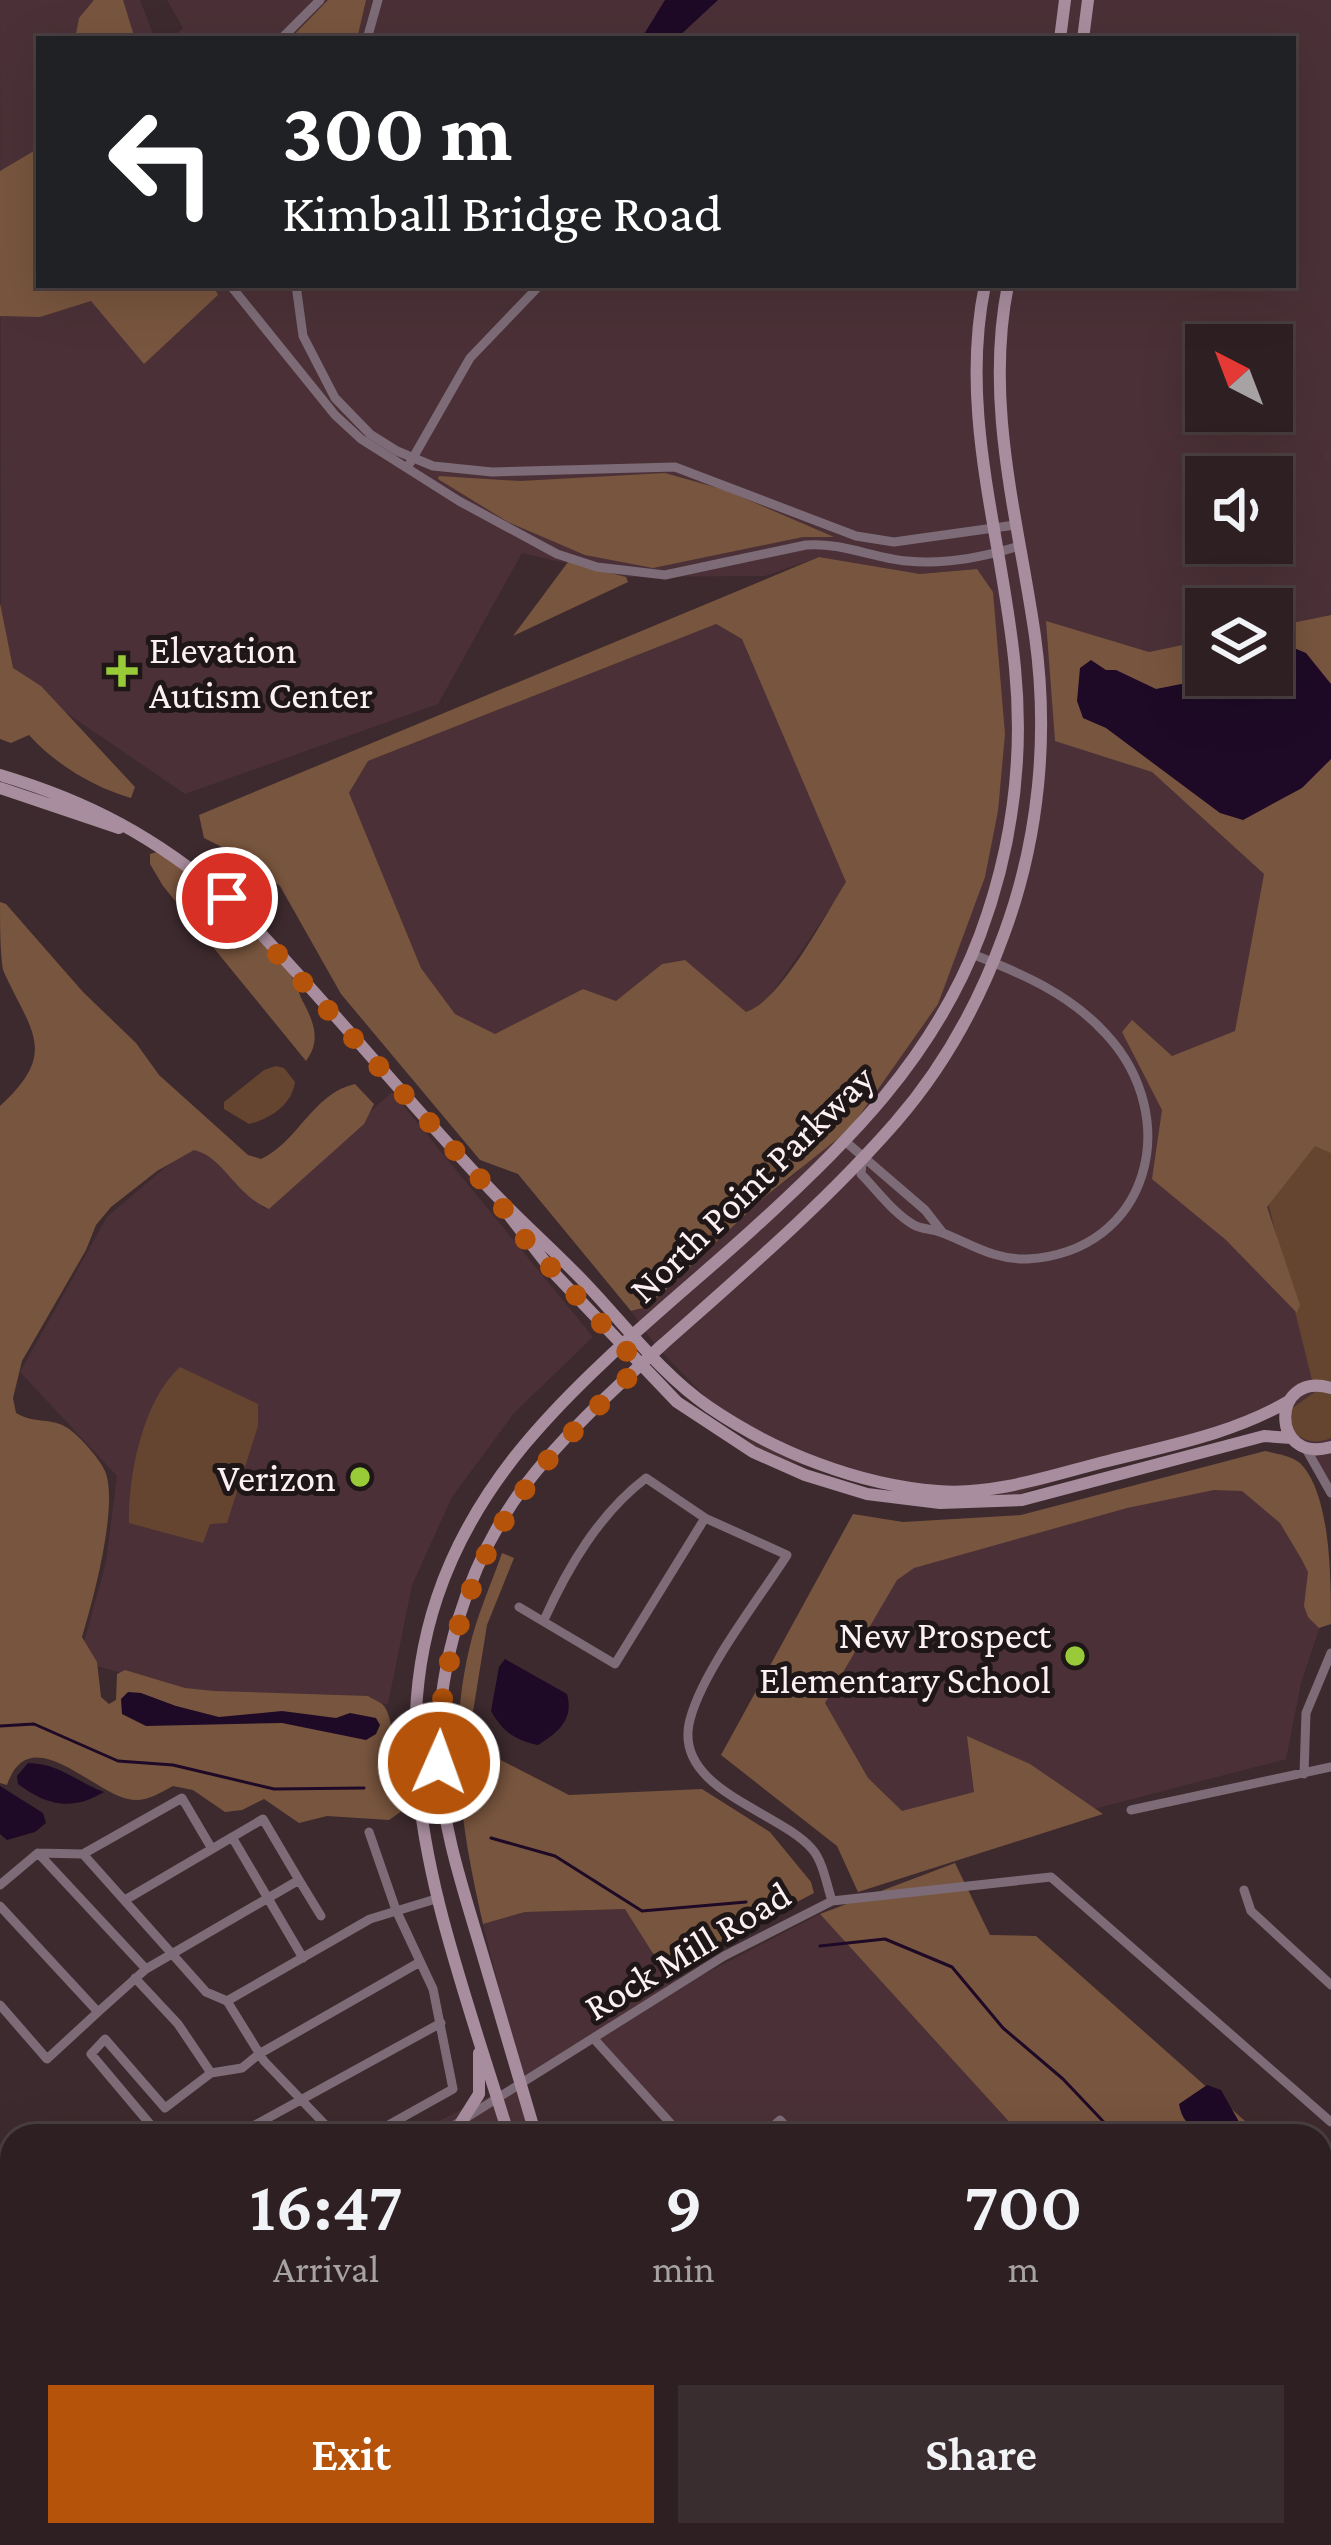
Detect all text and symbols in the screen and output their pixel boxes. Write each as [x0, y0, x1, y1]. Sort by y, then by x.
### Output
icon: left [84, 84, 240, 240]
text: 300 m [282, 85, 512, 178]
text: Kimball Bridge Road [282, 183, 722, 243]
north arrow [1185, 324, 1293, 432]
map controls [1185, 324, 1293, 696]
button: sound [1185, 456, 1293, 564]
button: layers [1185, 588, 1293, 696]
place label: Elevation Autism Center [149, 628, 373, 716]
marker: Elevation Autism Center [106, 655, 138, 687]
pin [176, 847, 278, 949]
icon: arrive [194, 865, 260, 931]
street label: North Point Parkway [621, 1055, 884, 1311]
place label: Verizon [217, 1456, 336, 1499]
marker: Verizon [347, 1464, 373, 1490]
place label: New Prospect Elementary School [759, 1613, 1052, 1702]
marker: New Prospect Elementary School [1062, 1643, 1088, 1669]
position arrow [376, 1700, 502, 1826]
street label: Rock Mill Road [577, 1872, 798, 2029]
text: 16:47 [250, 2165, 403, 2245]
text: 9 [664, 2165, 703, 2245]
text: 700 [964, 2165, 1082, 2245]
text: Arrival [273, 2247, 379, 2290]
text: min [652, 2247, 715, 2290]
text: m [1008, 2247, 1039, 2290]
button: Exit [48, 2385, 654, 2523]
button: Share [678, 2385, 1284, 2523]

